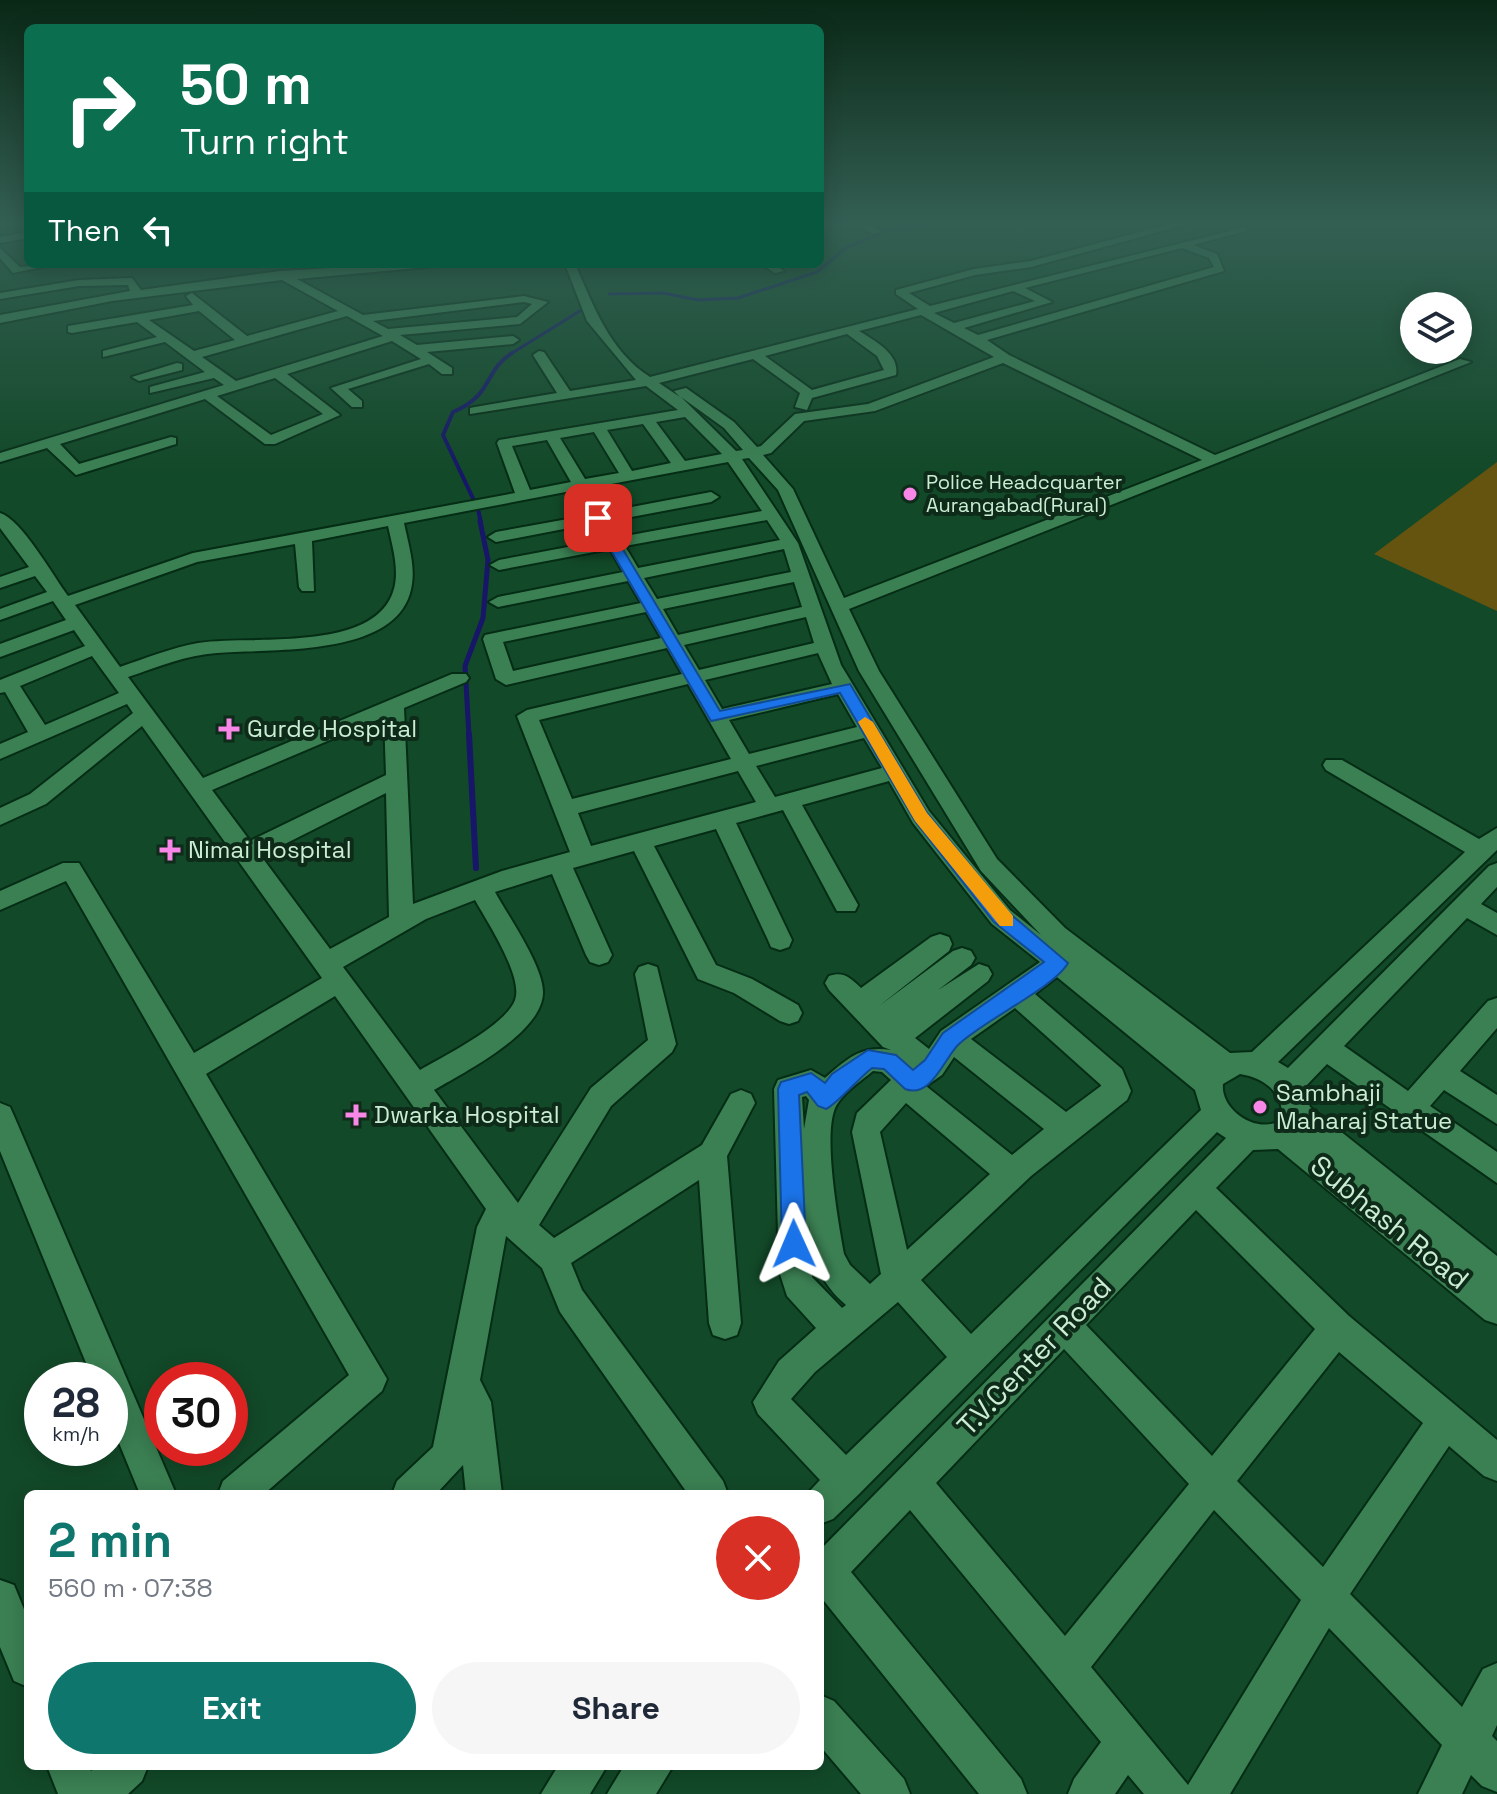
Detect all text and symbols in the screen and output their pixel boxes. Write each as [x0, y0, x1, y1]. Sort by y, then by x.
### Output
text: 50 m [180, 49, 312, 120]
icon: right [48, 56, 152, 160]
text: Turn right [180, 119, 349, 165]
icon: left [136, 208, 180, 252]
text: Then [48, 211, 120, 250]
map controls [1400, 292, 1472, 364]
button: layers [1400, 292, 1472, 364]
place label: Police Headcquarter Aurangabad(Rural) [926, 469, 1122, 518]
pin [564, 484, 632, 552]
marker: Police Headcquarter Aurangabad(Rural) [901, 485, 919, 503]
icon: arrive [576, 496, 620, 540]
place label: Gurde Hospital [247, 713, 417, 744]
marker: Gurde Hospital [218, 718, 240, 740]
place label: Nimai Hospital [188, 834, 352, 865]
marker: Nimai Hospital [159, 839, 181, 861]
place label: Sambhaji Maharaj Statue [1276, 1077, 1452, 1136]
marker: Sambhaji Maharaj Statue [1251, 1098, 1269, 1116]
place label: Dwarka Hospital [374, 1099, 560, 1130]
marker: Dwarka Hospital [345, 1104, 367, 1126]
street label: Subhash Road [1304, 1147, 1476, 1297]
position arrow [752, 1202, 836, 1286]
street label: T.V.Center Road [949, 1269, 1119, 1443]
speed limit sign: 30 [144, 1362, 248, 1466]
text: 28 [52, 1378, 100, 1429]
text: km/h [52, 1421, 100, 1447]
text: 2 min [48, 1510, 172, 1571]
button: close [716, 1516, 800, 1600]
text: 560 m · 07:38 [48, 1571, 213, 1605]
button: Exit [48, 1662, 416, 1754]
button: Share [432, 1662, 800, 1754]

